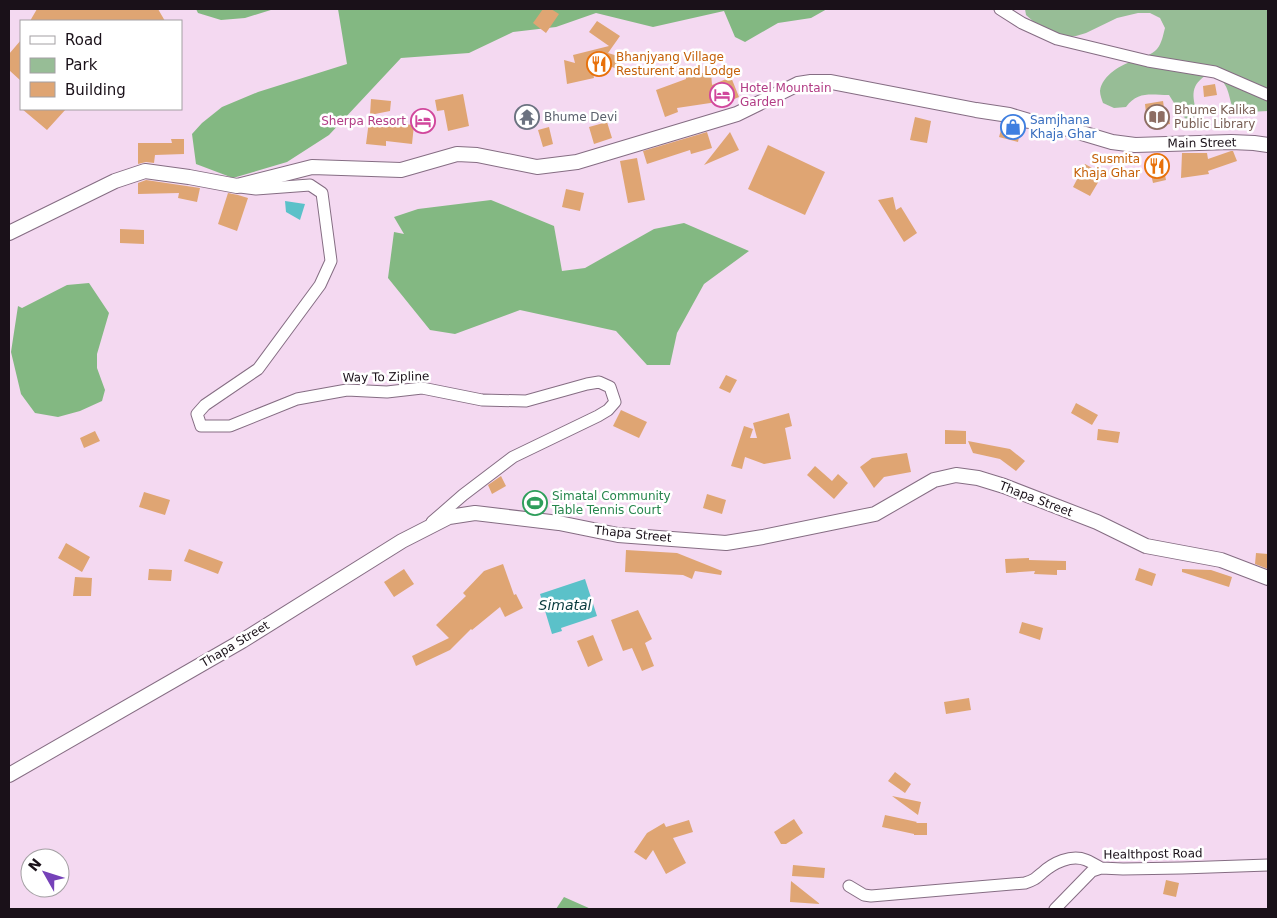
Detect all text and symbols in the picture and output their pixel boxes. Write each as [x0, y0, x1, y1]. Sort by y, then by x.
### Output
legend [20, 20, 182, 110]
text: Road [65, 31, 103, 49]
place label: Bhanjyang Village Resturent and Lodge [616, 50, 741, 78]
restaurant icon: Bhanjyang Village Resturent and Lodge [586, 51, 612, 77]
text: Park [65, 56, 98, 74]
text: Building [65, 81, 126, 99]
place label: Hotel Mountain Garden [740, 81, 832, 109]
hotel icon: Hotel Mountain Garden [709, 82, 735, 108]
place label: Bhume Kalika Public Library [1174, 103, 1256, 131]
temple icon: Bhume Devi [514, 104, 540, 130]
library icon: Bhume Kalika Public Library [1144, 104, 1170, 130]
hotel icon: Sherpa Resort [410, 108, 436, 134]
place label: Bhume Devi [544, 110, 617, 124]
place label: Samjhana Khaja Ghar [1030, 113, 1097, 141]
place label: Sherpa Resort [321, 114, 406, 128]
shop icon: Samjhana Khaja Ghar [1000, 114, 1026, 140]
street label: Main Street [1167, 135, 1237, 151]
place label: Susmita Khaja Ghar [1073, 152, 1140, 180]
restaurant icon: Susmita Khaja Ghar [1144, 153, 1170, 179]
street label: Way To Zipline [343, 369, 429, 385]
street label: Thapa Street [996, 478, 1075, 520]
place label: Simatal Community Table Tennis Court [551, 489, 671, 517]
sports icon: Simatal Community Table Tennis Court [522, 490, 548, 516]
street label: Thapa Street [593, 523, 673, 545]
water label: Simatal [539, 597, 592, 613]
street label: Thapa Street [197, 618, 272, 670]
street label: Healthpost Road [1103, 846, 1203, 862]
north arrow [20, 848, 70, 898]
text: N [25, 855, 45, 874]

